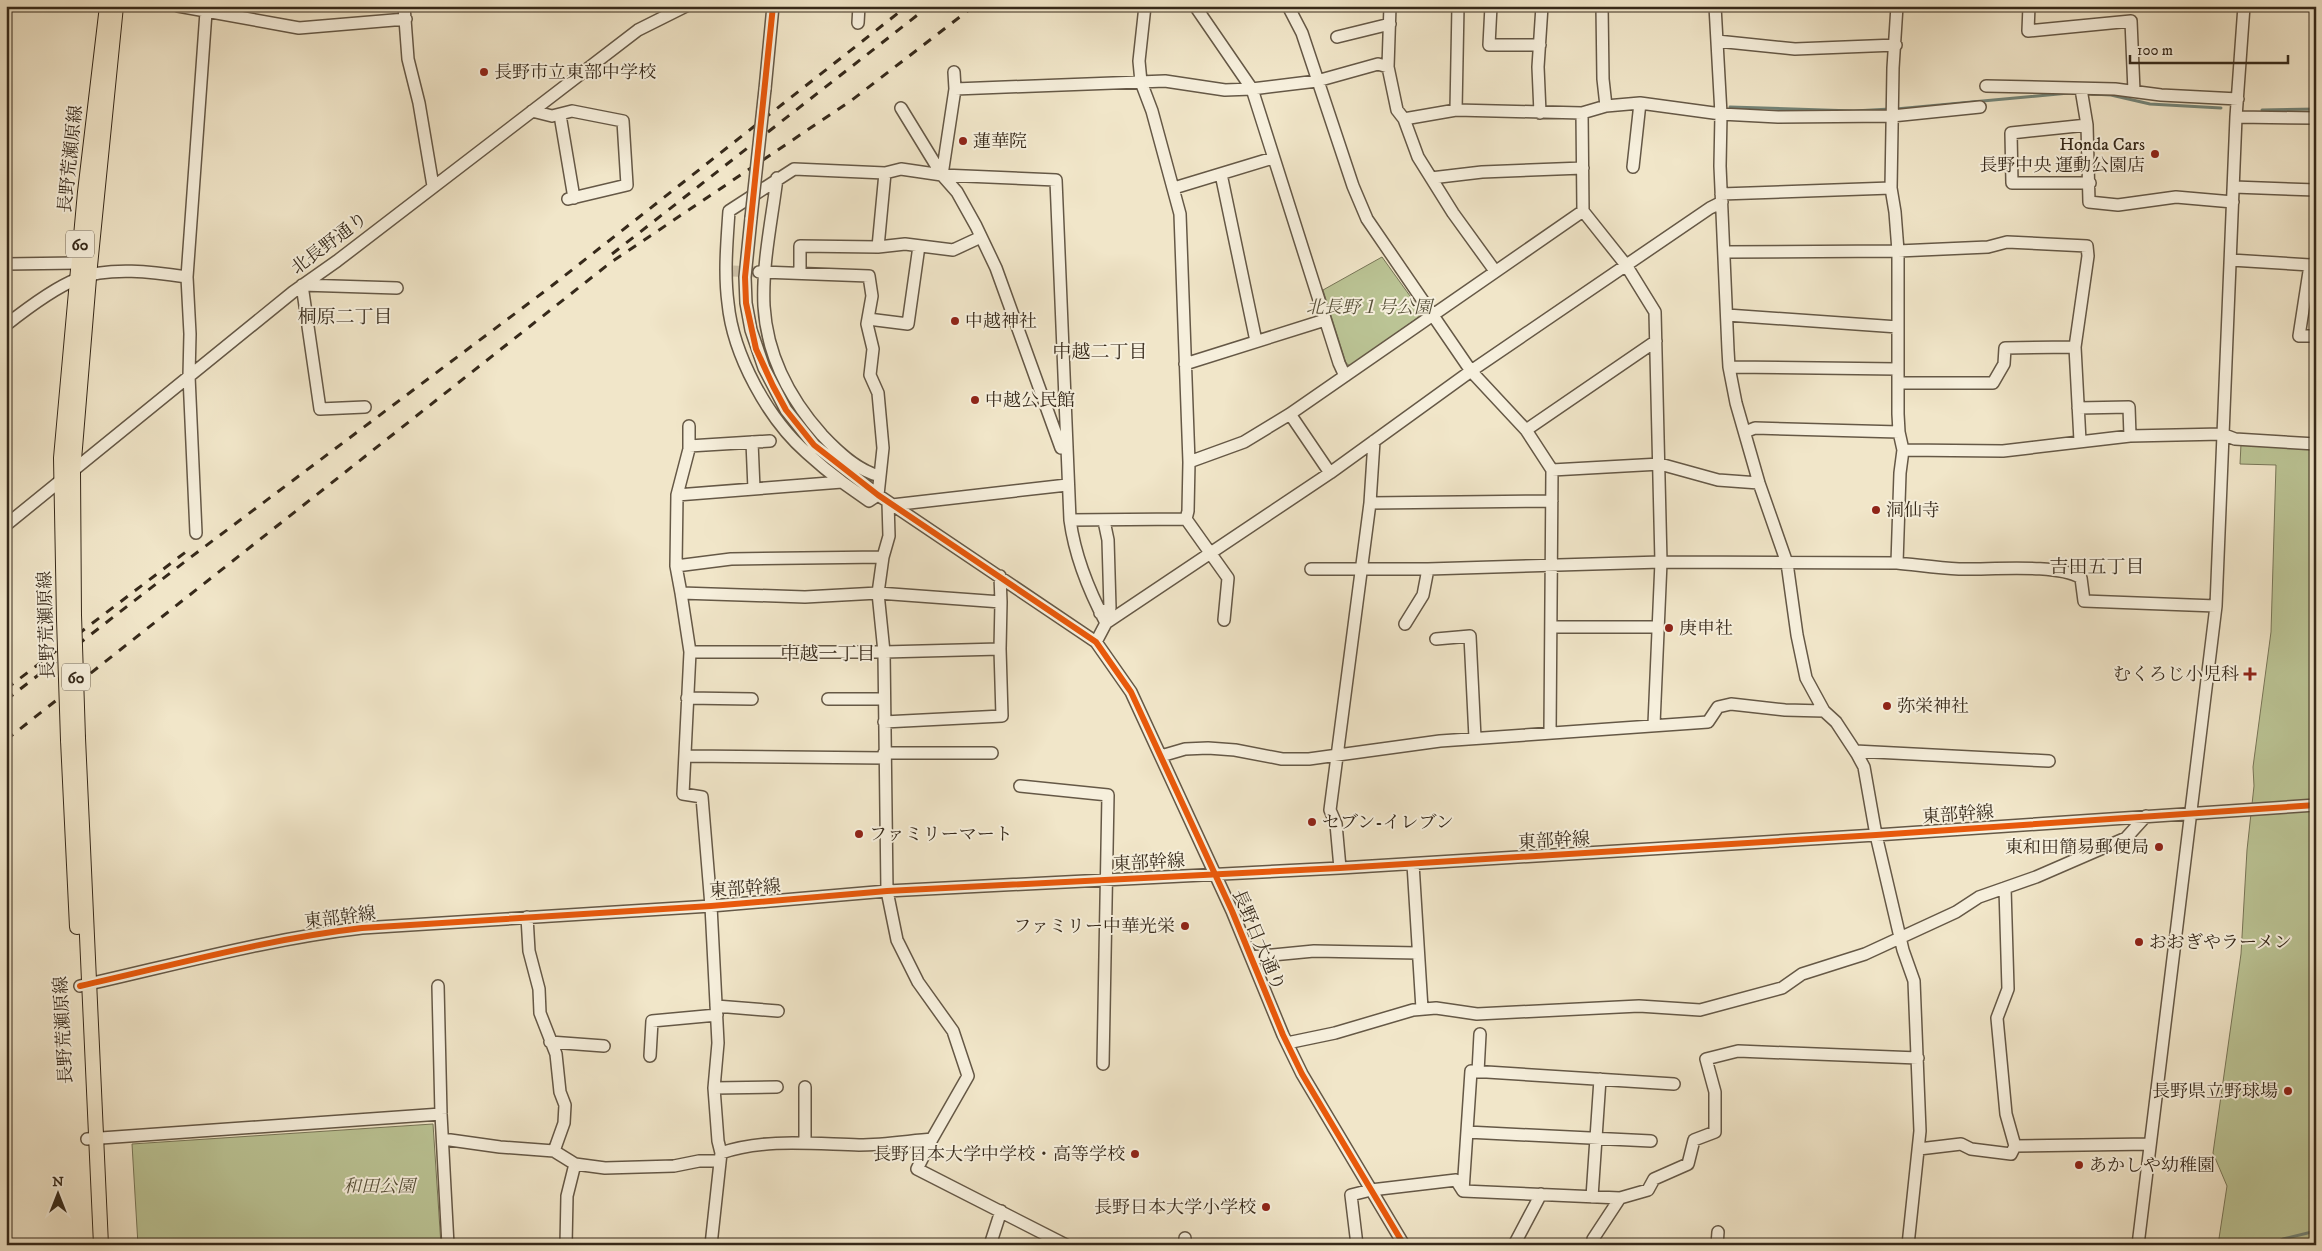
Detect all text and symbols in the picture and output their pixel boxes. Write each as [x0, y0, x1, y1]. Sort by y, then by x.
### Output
scale bar [2130, 32, 2287, 64]
text: 100 m [2137, 41, 2173, 60]
place label: 長野市立東部中学校 [494, 62, 656, 84]
marker: 長野市立東部中学校 [478, 66, 490, 78]
street label: 長野荒瀬原線 [54, 104, 88, 214]
place label: 蓮華院 [973, 131, 1027, 153]
place label: Honda Cars 長野中央 運動公園店 [1979, 134, 2145, 177]
marker: 蓮華院 [957, 135, 969, 147]
marker: Honda Cars 長野中央 運動公園店 [2149, 148, 2161, 160]
street label: 北長野通り [287, 208, 372, 280]
road number: 60 [66, 230, 94, 258]
park label: 北長野１号公園 [1306, 297, 1435, 319]
district label: 桐原二丁目 [297, 306, 393, 329]
place label: 中越神社 [965, 311, 1037, 333]
marker: 中越神社 [949, 315, 961, 327]
district label: 中越二丁目 [1052, 341, 1148, 364]
place label: 中越公民館 [985, 390, 1075, 412]
marker: 中越公民館 [969, 394, 981, 406]
place label: 洞仙寺 [1886, 500, 1940, 522]
marker: 洞仙寺 [1870, 504, 1882, 516]
district label: 吉田五丁目 [2049, 556, 2145, 579]
street label: 長野荒瀬原線 [34, 571, 60, 679]
place label: 庚申社 [1679, 618, 1733, 640]
marker: 庚申社 [1663, 622, 1675, 634]
district label: 中越一丁目 [780, 643, 876, 666]
road number: 60 [62, 664, 90, 690]
place label: むくろじ小児科 [2113, 664, 2239, 686]
marker: むくろじ小児科 [2243, 667, 2257, 681]
place label: 弥栄神社 [1897, 696, 1969, 718]
marker: 弥栄神社 [1881, 700, 1893, 712]
street label: 東部幹線 [1921, 802, 1995, 828]
place label: セブン-イレブン [1322, 812, 1454, 834]
marker: セブン-イレブン [1306, 816, 1318, 828]
place label: ファミリーマート [869, 824, 1013, 846]
marker: ファミリーマート [853, 828, 865, 840]
street label: 東部幹線 [1518, 828, 1591, 854]
place label: 東和田簡易郵便局 [2005, 837, 2149, 859]
marker: 東和田簡易郵便局 [2153, 841, 2165, 853]
street label: 東部幹線 [1113, 850, 1186, 876]
street label: 東部幹線 [708, 876, 782, 902]
street label: 長野日大通り [1227, 886, 1289, 994]
street label: 東部幹線 [303, 903, 377, 933]
place label: ファミリー中華光栄 [1013, 916, 1175, 938]
marker: ファミリー中華光栄 [1179, 920, 1191, 932]
place label: おおぎやラーメン [2149, 932, 2292, 954]
marker: おおぎやラーメン [2133, 936, 2145, 948]
street label: 長野荒瀬原線 [50, 975, 78, 1084]
place label: 長野県立野球場 [2152, 1081, 2278, 1103]
marker: 長野県立野球場 [2282, 1085, 2294, 1097]
place label: 長野日本大学中学校・高等学校 [873, 1144, 1125, 1166]
marker: 長野日本大学中学校・高等学校 [1129, 1148, 1141, 1160]
place label: あかしや幼稚園 [2089, 1155, 2215, 1177]
marker: あかしや幼稚園 [2073, 1159, 2085, 1171]
north arrow [32, 1168, 82, 1218]
text: N [52, 1173, 64, 1191]
park label: 和田公園 [343, 1176, 418, 1198]
place label: 長野日本大学小学校 [1094, 1197, 1256, 1219]
marker: 長野日本大学小学校 [1260, 1201, 1272, 1213]

